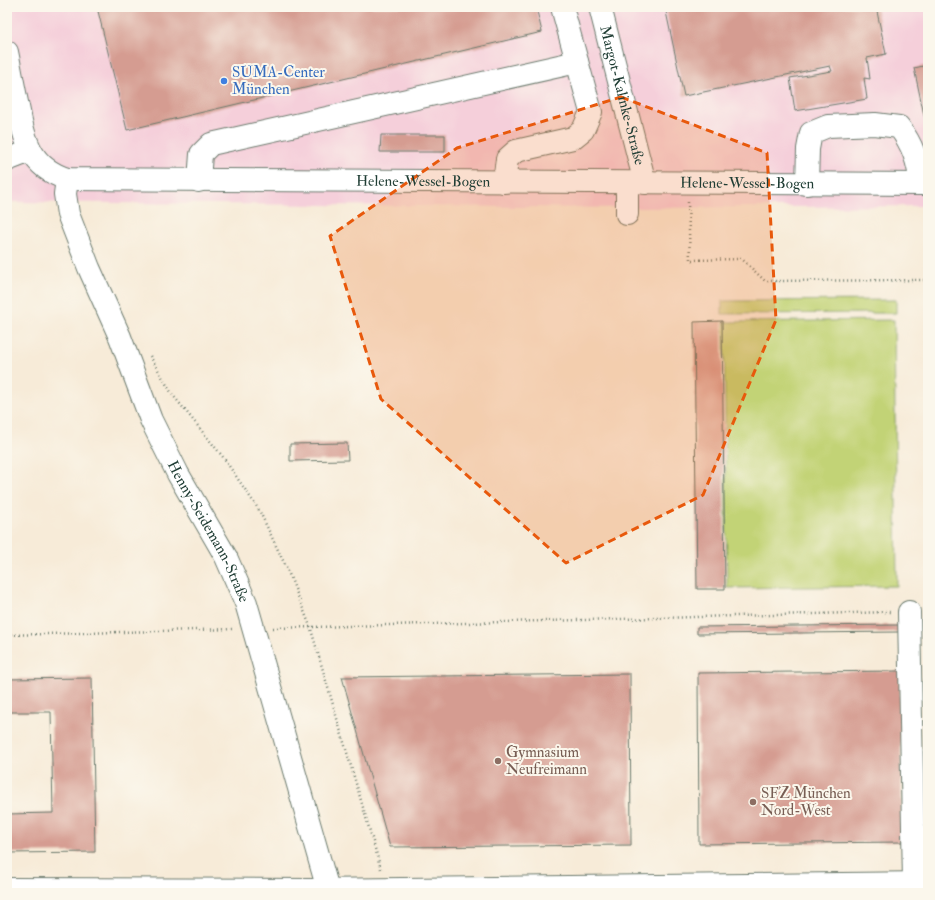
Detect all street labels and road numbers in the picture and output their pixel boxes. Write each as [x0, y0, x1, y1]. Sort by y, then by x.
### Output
street label: Margot-Kalinke-Straße [596, 23, 649, 167]
street label: Helene-Wessel-Bogen [356, 171, 491, 191]
street label: Helene-Wessel-Bogen [680, 173, 815, 193]
street label: Henny-Seidemann-Straße [163, 457, 254, 605]

